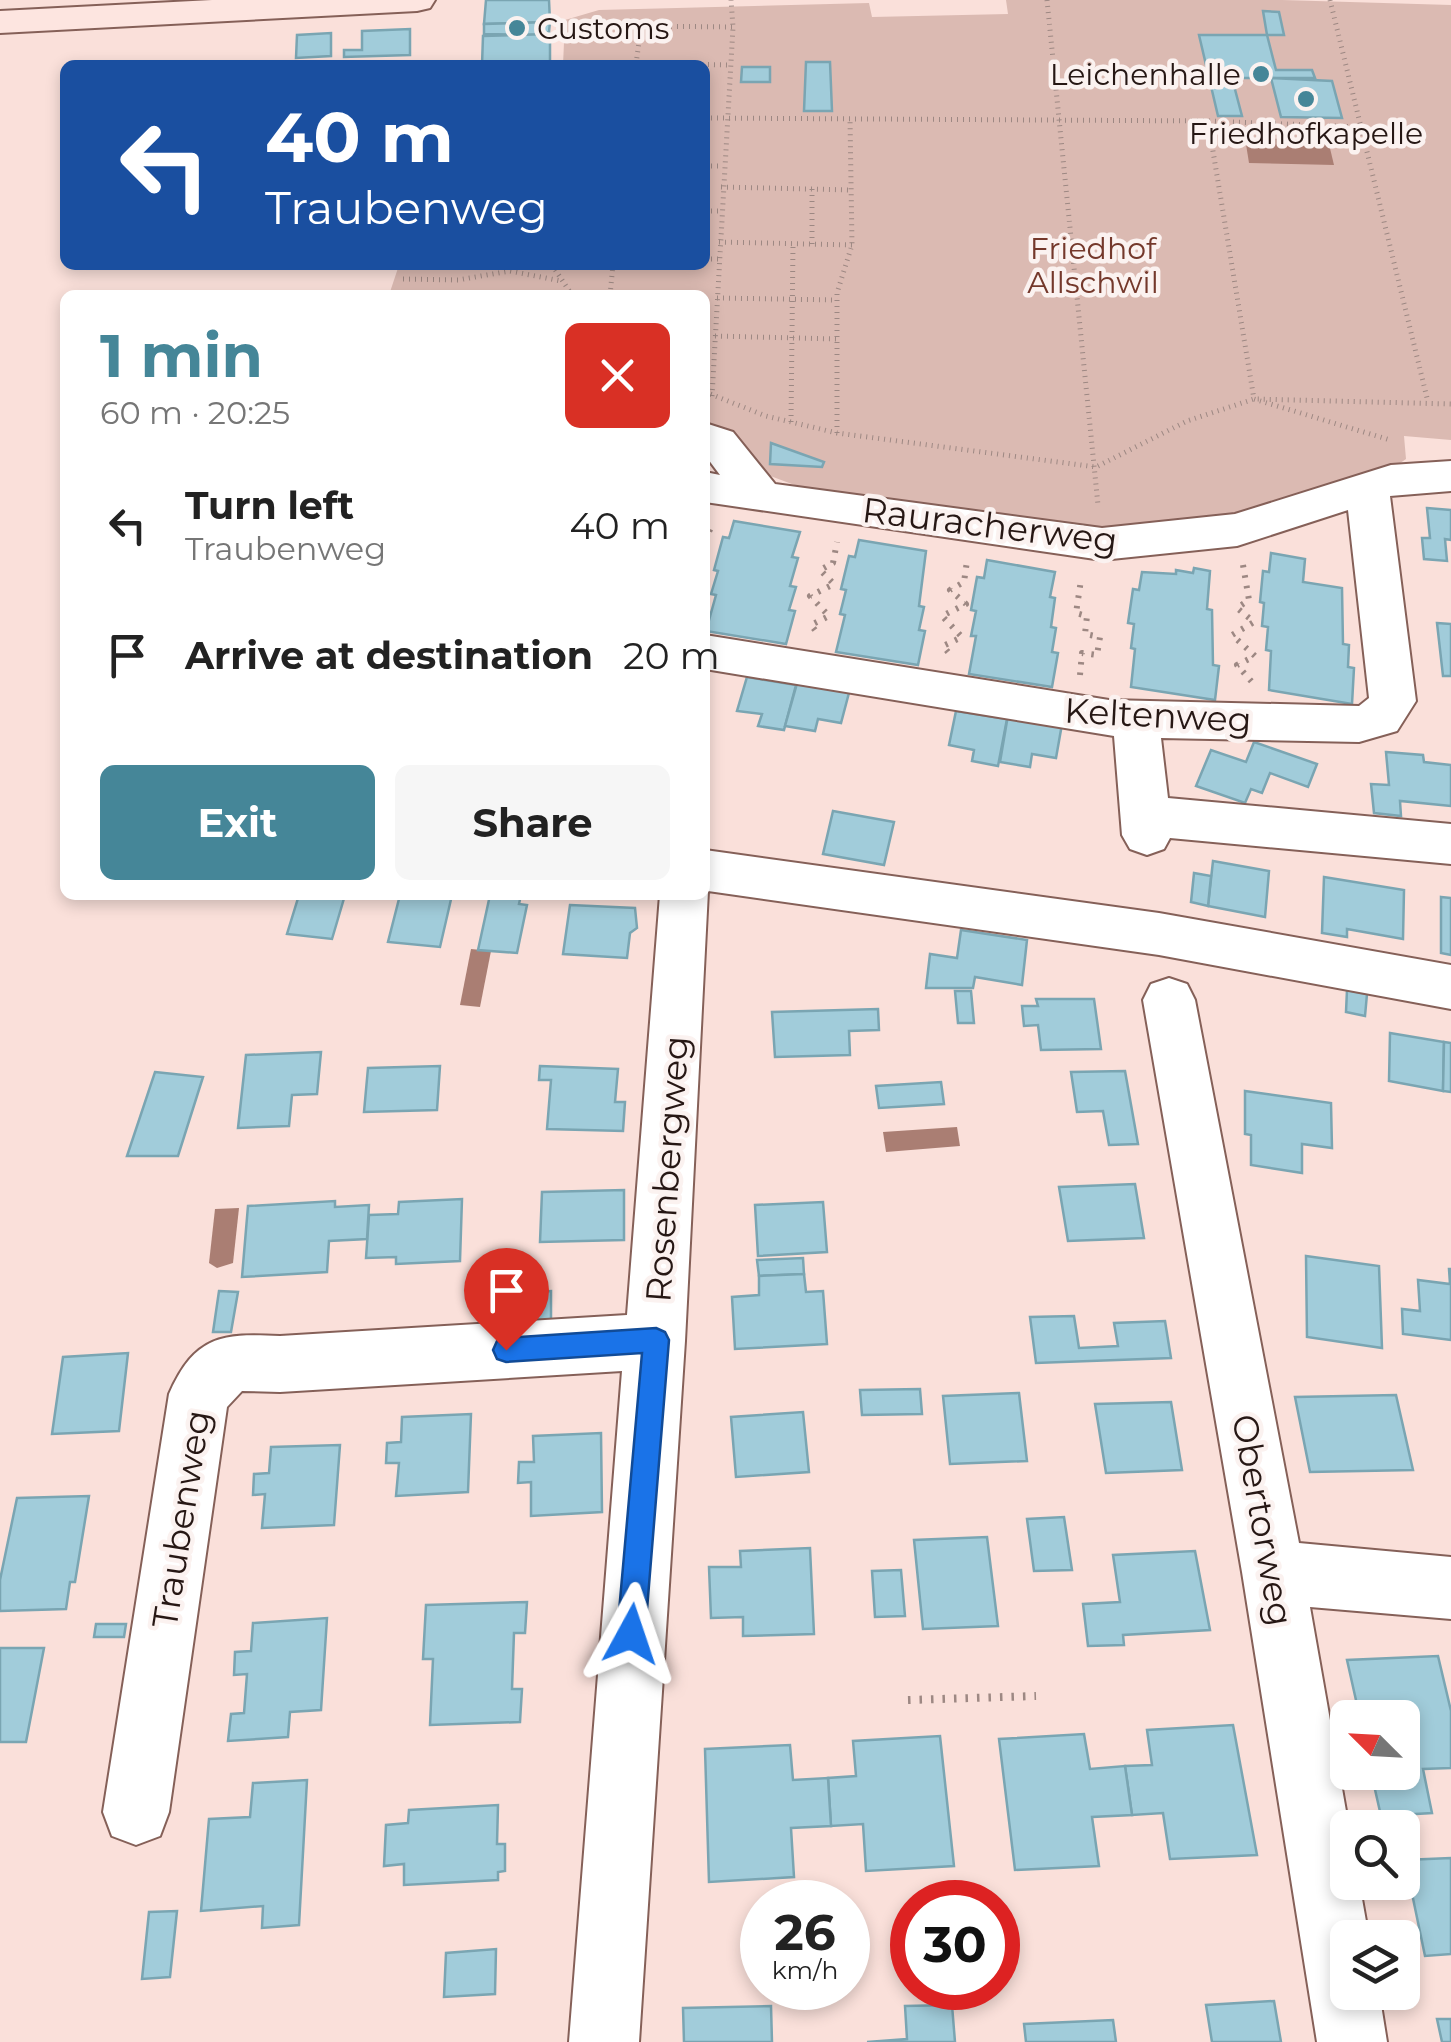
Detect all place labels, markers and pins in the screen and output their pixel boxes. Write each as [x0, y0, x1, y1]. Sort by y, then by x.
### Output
place label: Customs [537, 10, 669, 47]
marker: Customs [506, 17, 528, 39]
place label: Leichenhalle [1050, 56, 1241, 93]
marker: Leichenhalle [1250, 63, 1272, 85]
marker: Friedhofkapelle [1295, 88, 1317, 110]
place label: Friedhofkapelle [1189, 115, 1423, 152]
pin [464, 1248, 549, 1351]

